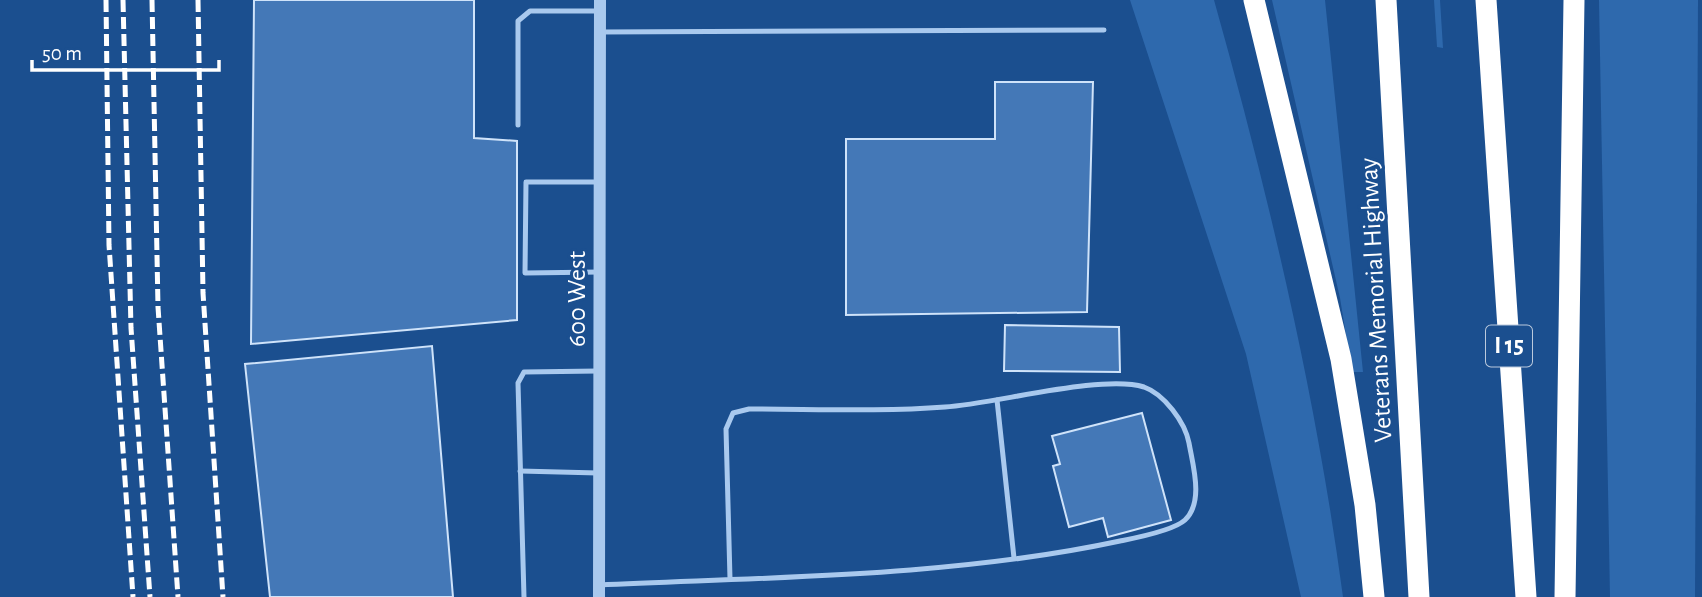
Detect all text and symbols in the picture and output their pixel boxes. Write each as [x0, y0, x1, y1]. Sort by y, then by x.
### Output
scale bar [32, 28, 219, 72]
text: 50 m [42, 43, 82, 64]
street label: Veterans Memorial Highway [1356, 157, 1396, 443]
street label: 600 West [564, 251, 590, 347]
road number: I 15 [1486, 326, 1532, 366]

